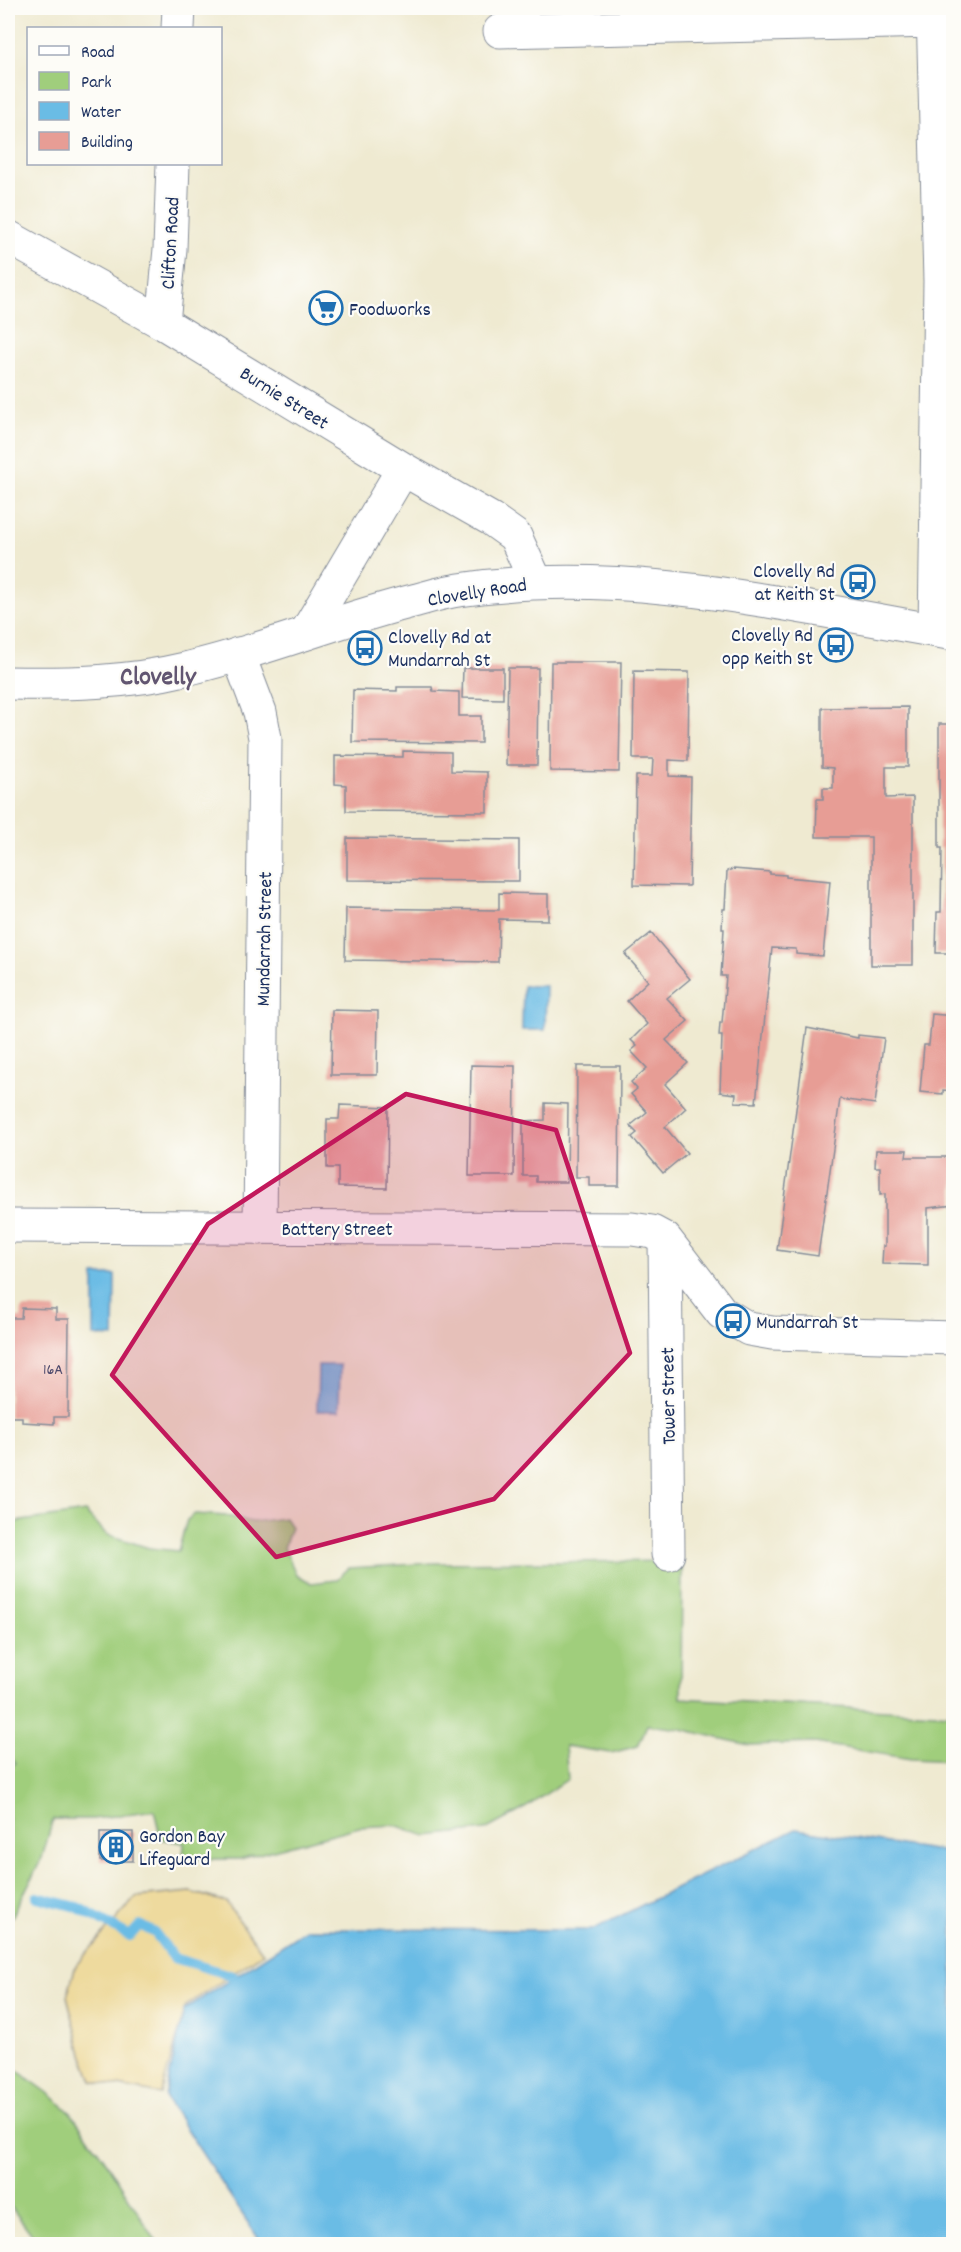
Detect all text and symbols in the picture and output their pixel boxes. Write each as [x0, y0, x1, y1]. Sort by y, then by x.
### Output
legend [27, 27, 222, 165]
text: Road [81, 41, 115, 66]
text: Park [81, 71, 112, 96]
text: Water [81, 101, 121, 126]
text: Building [81, 131, 133, 156]
street label: Clifton Road [156, 196, 188, 290]
supermarket icon: Foodworks [308, 290, 344, 326]
place label: Foodworks [349, 297, 431, 325]
street label: Burnie Street [233, 361, 333, 438]
place label: Clovelly Rd at Keith St [753, 559, 835, 610]
bus stop icon: Clovelly Rd at Keith St [840, 564, 876, 600]
street label: Clovelly Road [426, 572, 529, 616]
place label: Clovelly Rd opp Keith St [722, 623, 813, 674]
place label: Clovelly Rd at Mundarrah St [388, 625, 491, 676]
bus stop icon: Clovelly Rd opp Keith St [818, 627, 854, 663]
bus stop icon: Clovelly Rd at Mundarrah St [347, 630, 383, 666]
district label: Clovelly [120, 660, 197, 697]
street label: Mundarrah Street [251, 871, 281, 1007]
street label: Battery Street [281, 1217, 393, 1245]
bus stop icon: Mundarrah St [715, 1303, 751, 1339]
place label: Mundarrah St [756, 1310, 859, 1338]
street label: Tower Street [655, 1347, 685, 1445]
house number: 16A [43, 1359, 63, 1382]
place label: Gordon Bay Lifeguard [139, 1824, 225, 1875]
building icon: Gordon Bay Lifeguard [98, 1829, 134, 1865]

